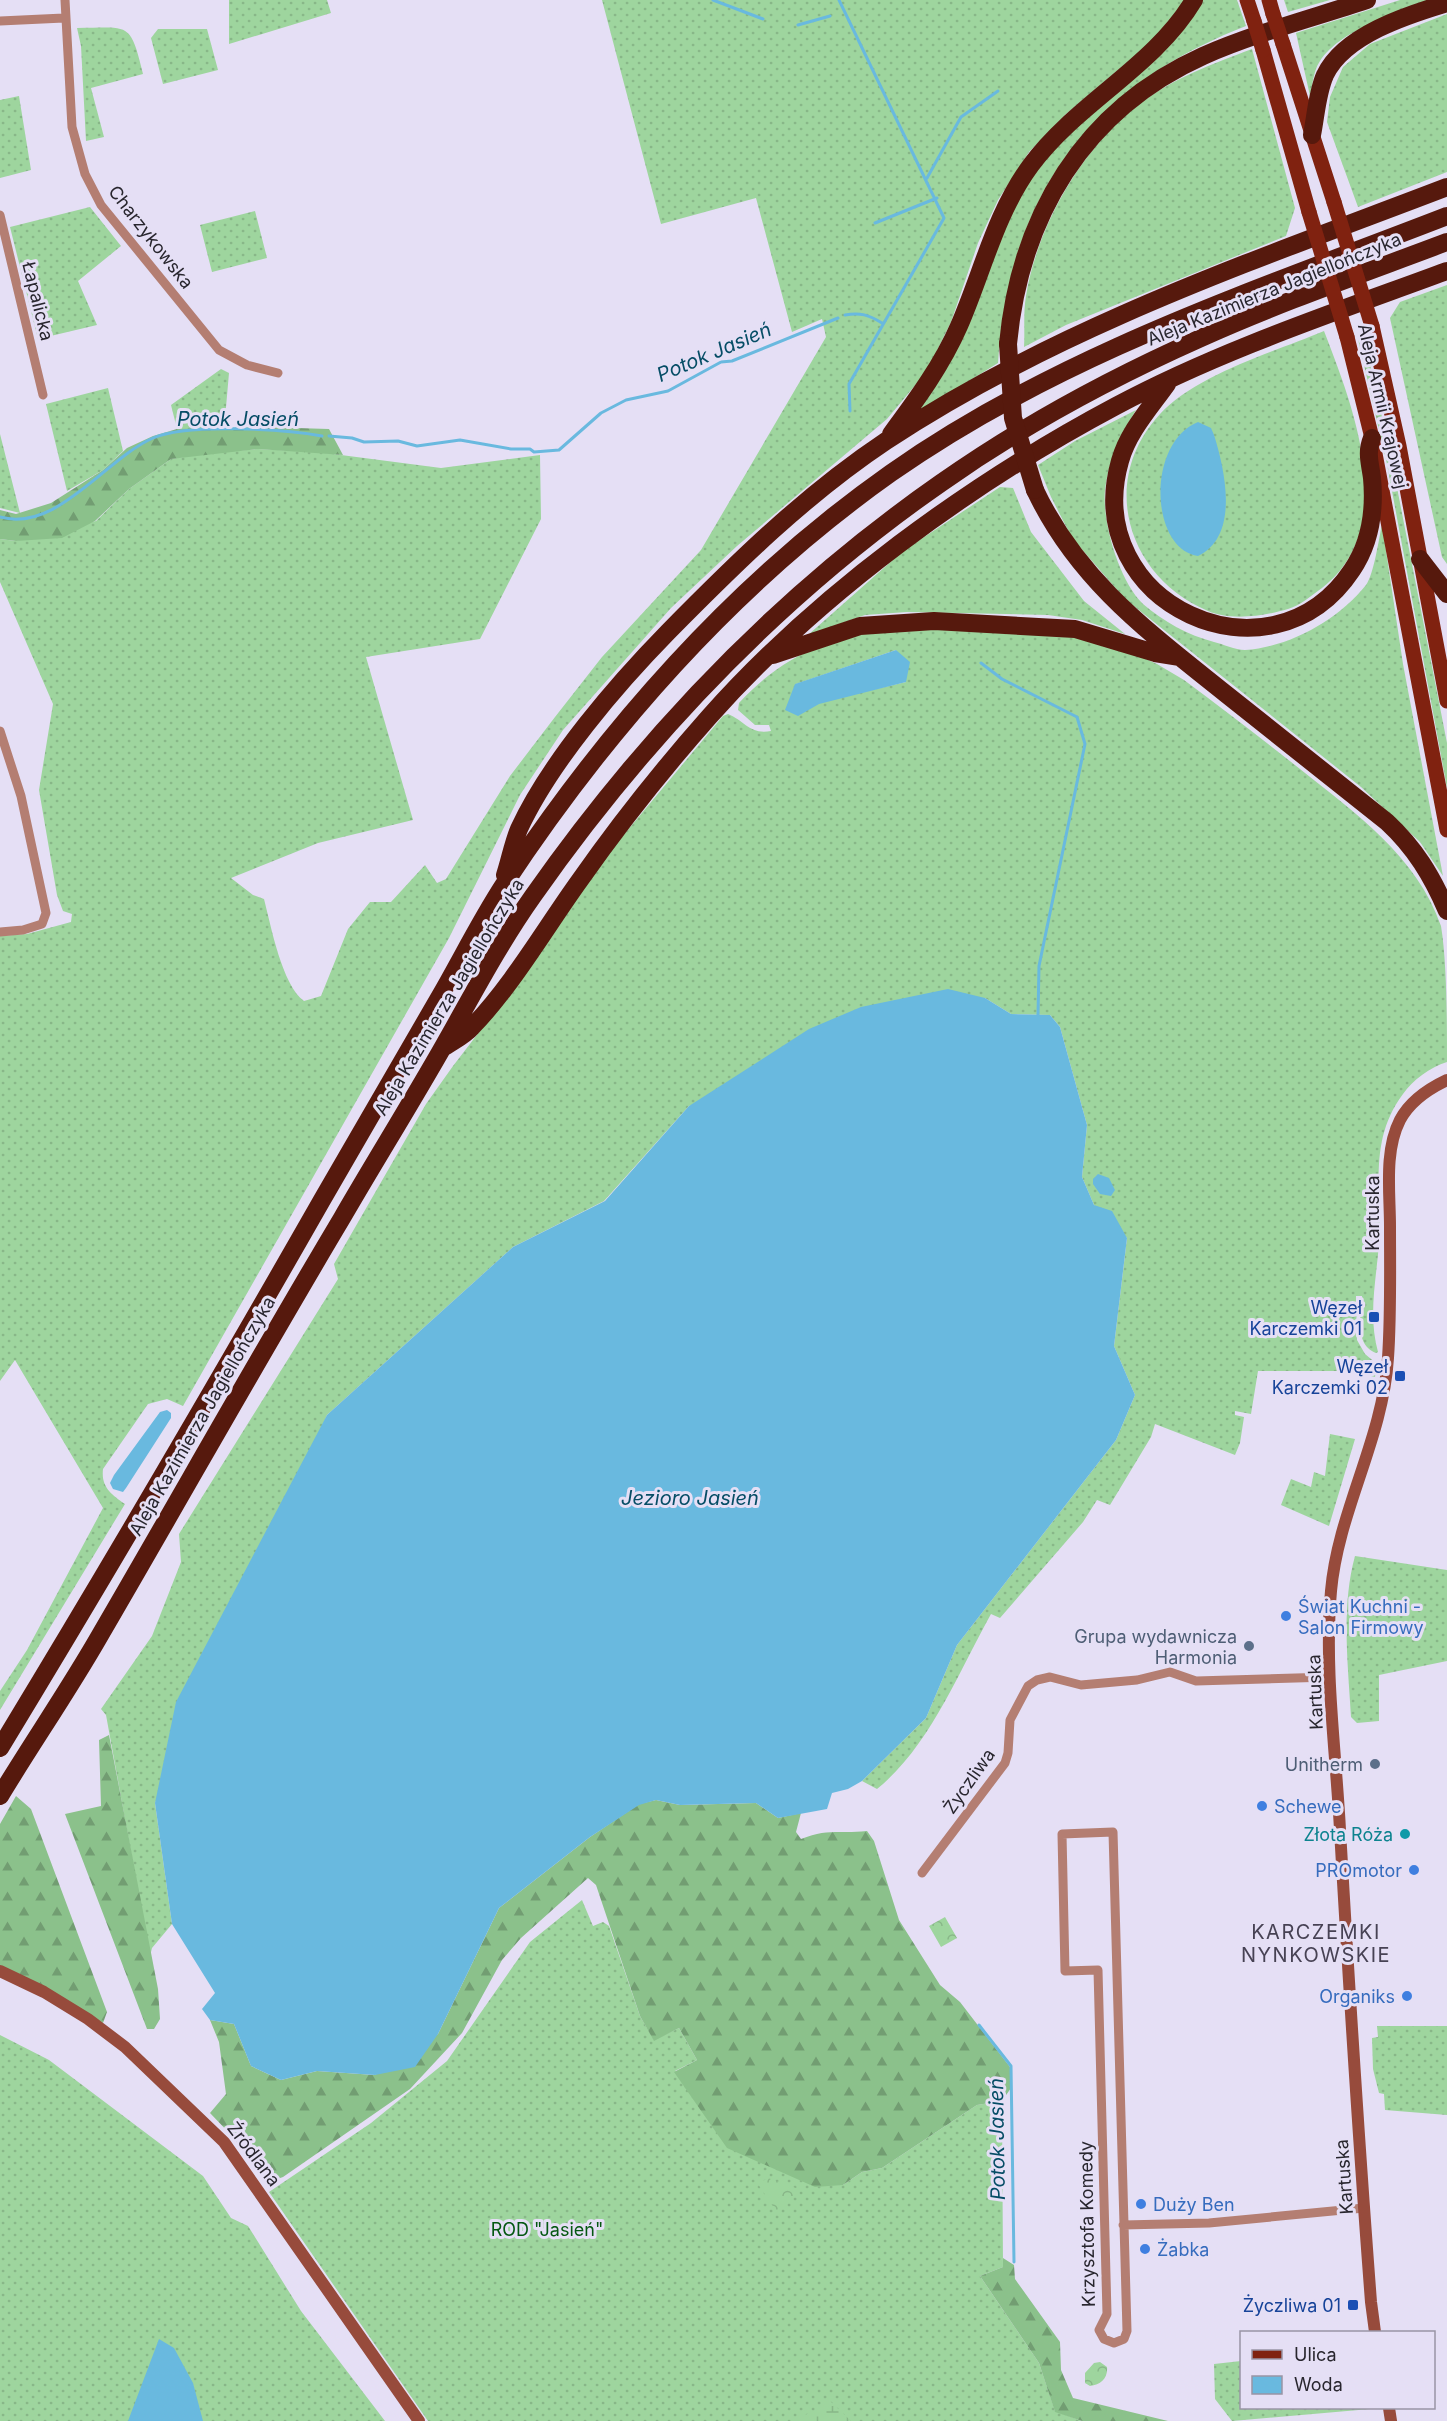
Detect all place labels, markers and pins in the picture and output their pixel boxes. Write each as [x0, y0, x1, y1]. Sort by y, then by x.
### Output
place label: Węzeł Karczemki 01 [1249, 1297, 1363, 1339]
marker: Węzeł Karczemki 01 [1367, 1310, 1381, 1324]
place label: Węzeł Karczemki 02 [1272, 1356, 1389, 1398]
marker: Węzeł Karczemki 02 [1393, 1369, 1407, 1383]
place label: Świat Kuchni - Salon Firmowy [1298, 1595, 1424, 1638]
marker: Świat Kuchni - Salon Firmowy [1279, 1609, 1293, 1623]
place label: Grupa wydawnicza Harmonia [1074, 1626, 1237, 1668]
marker: Grupa wydawnicza Harmonia [1242, 1639, 1256, 1653]
place label: Unitherm [1285, 1754, 1363, 1775]
marker: Unitherm [1368, 1757, 1382, 1771]
place label: Schewe [1274, 1796, 1342, 1817]
marker: Schewe [1255, 1799, 1269, 1813]
place label: Złota Róża [1303, 1824, 1393, 1845]
marker: Złota Róża [1398, 1827, 1412, 1841]
place label: PROmotor [1315, 1860, 1402, 1881]
marker: PROmotor [1407, 1863, 1421, 1877]
place label: Organiks [1319, 1986, 1395, 2007]
marker: Organiks [1400, 1989, 1414, 2003]
place label: Duży Ben [1153, 2194, 1235, 2215]
marker: Duży Ben [1134, 2197, 1148, 2211]
place label: Żabka [1157, 2238, 1209, 2260]
marker: Żabka [1138, 2242, 1152, 2256]
place label: Życzliwa 01 [1243, 2294, 1341, 2316]
marker: Życzliwa 01 [1346, 2298, 1360, 2312]

